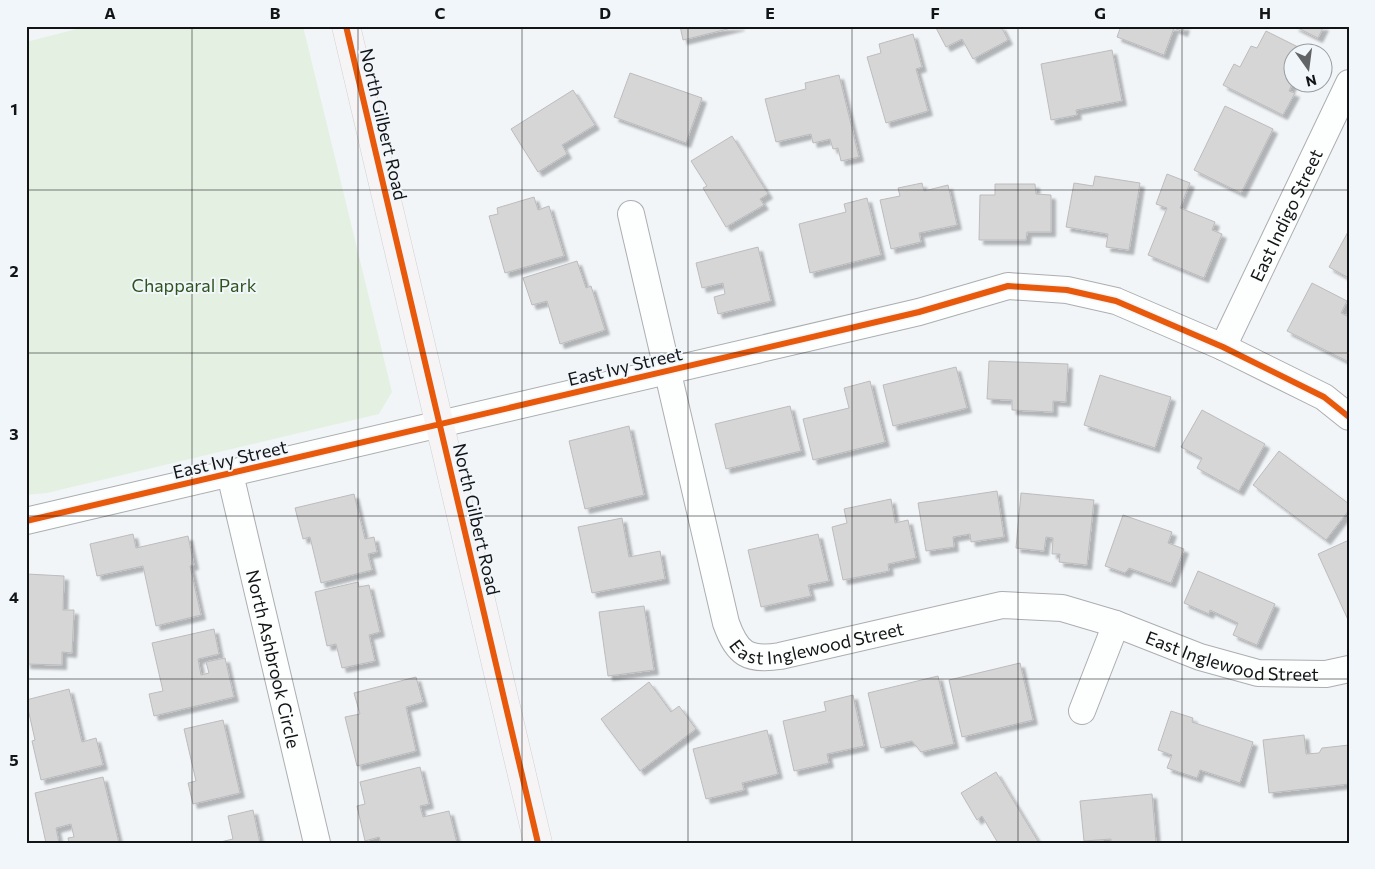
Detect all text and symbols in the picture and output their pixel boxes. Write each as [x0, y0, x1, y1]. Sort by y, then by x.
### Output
text: A [104, 3, 116, 22]
text: B [270, 3, 281, 22]
text: C [435, 3, 446, 22]
text: D [599, 3, 611, 22]
text: E [765, 3, 775, 22]
text: F [930, 3, 940, 22]
text: G [1094, 3, 1106, 22]
text: H [1259, 3, 1271, 22]
north arrow [1282, 42, 1332, 92]
street label: North Gilbert Road [356, 46, 412, 202]
text: N [1304, 72, 1318, 91]
text: 1 [10, 99, 18, 118]
street label: East Indigo Street [1245, 145, 1327, 285]
text: 2 [9, 261, 19, 280]
park label: Chapparal Park [132, 274, 257, 296]
street label: East Ivy Street [566, 342, 684, 390]
text: 3 [9, 424, 19, 443]
street label: East Ivy Street [171, 435, 289, 483]
street label: North Gilbert Road [449, 441, 505, 597]
street label: North Ashbrook Circle [242, 567, 305, 750]
text: 4 [9, 587, 19, 606]
street label: East Inglewood Street [725, 617, 906, 669]
street label: East Inglewood Street [1142, 626, 1319, 685]
text: 5 [9, 750, 19, 769]

